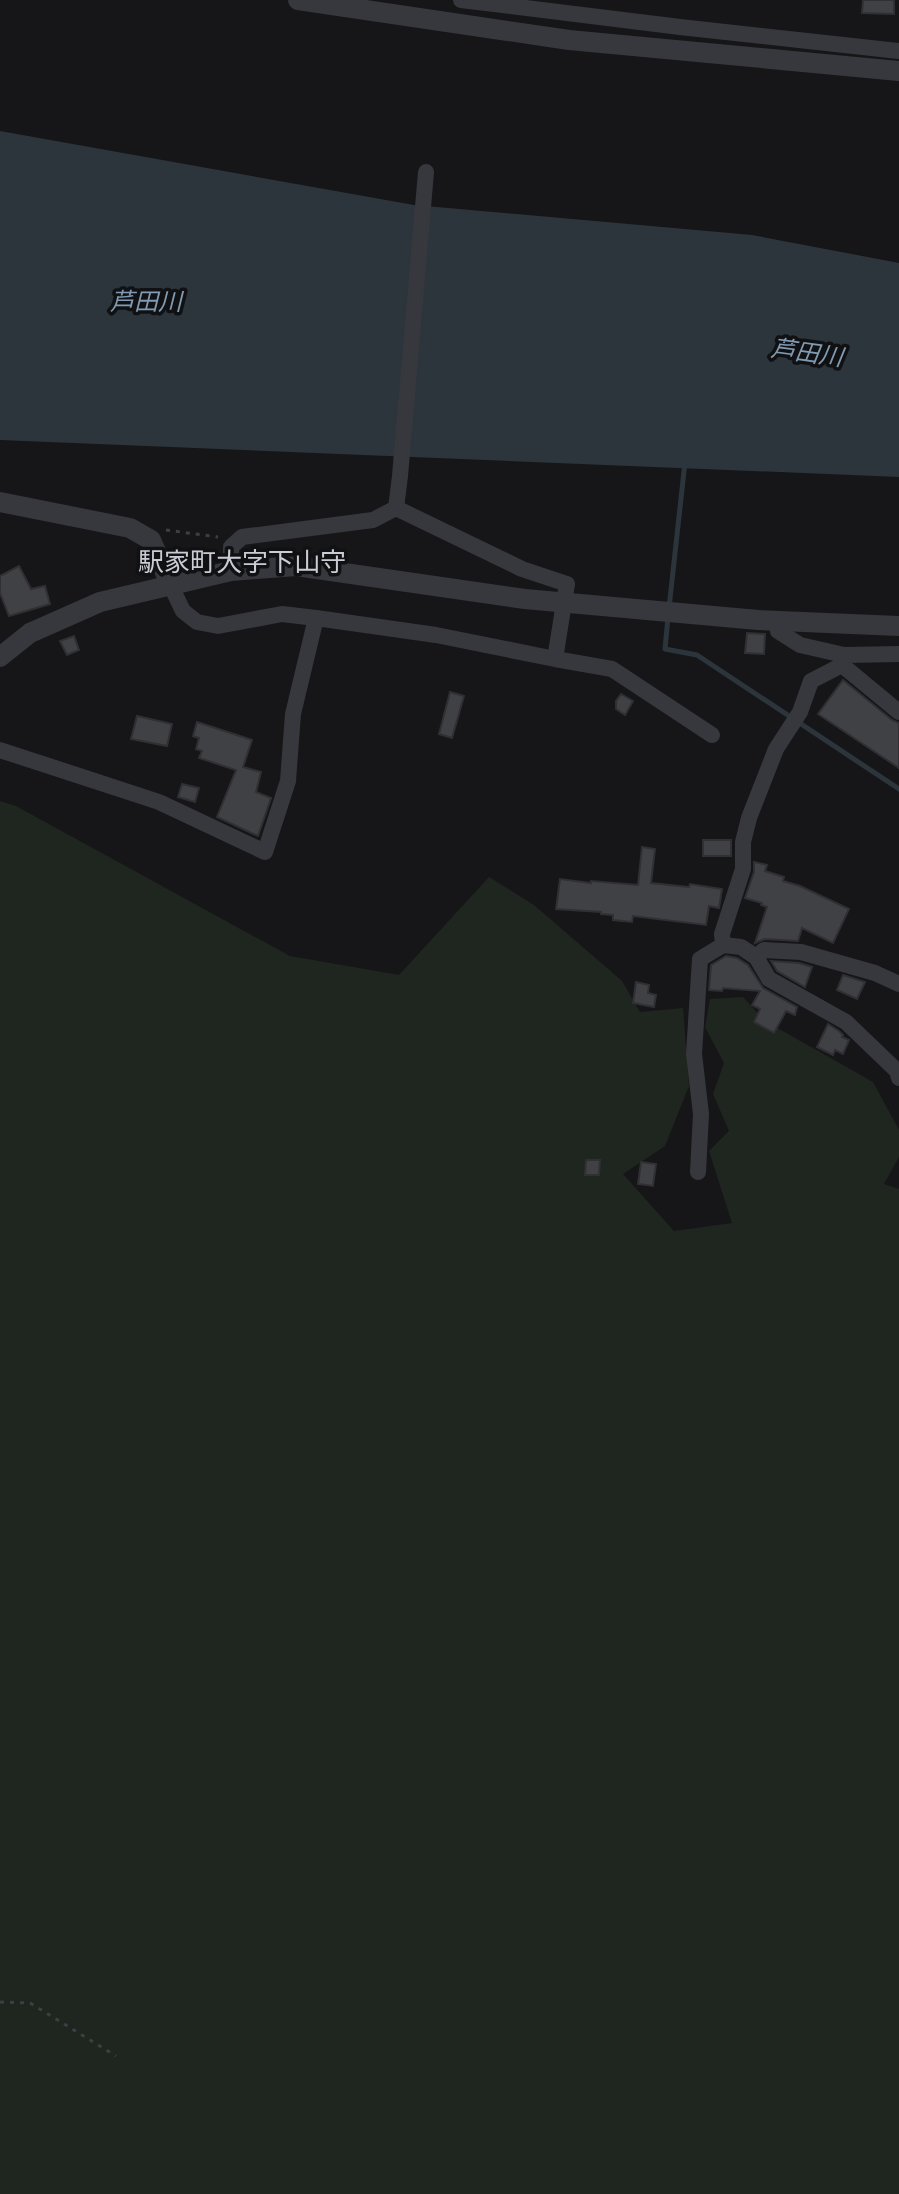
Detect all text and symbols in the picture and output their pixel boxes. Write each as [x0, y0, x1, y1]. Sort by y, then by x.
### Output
water label: 芦田川 [110, 288, 185, 317]
water label: 芦田川 [769, 334, 848, 373]
district label: 駅家町大字下山守 [138, 547, 346, 578]

